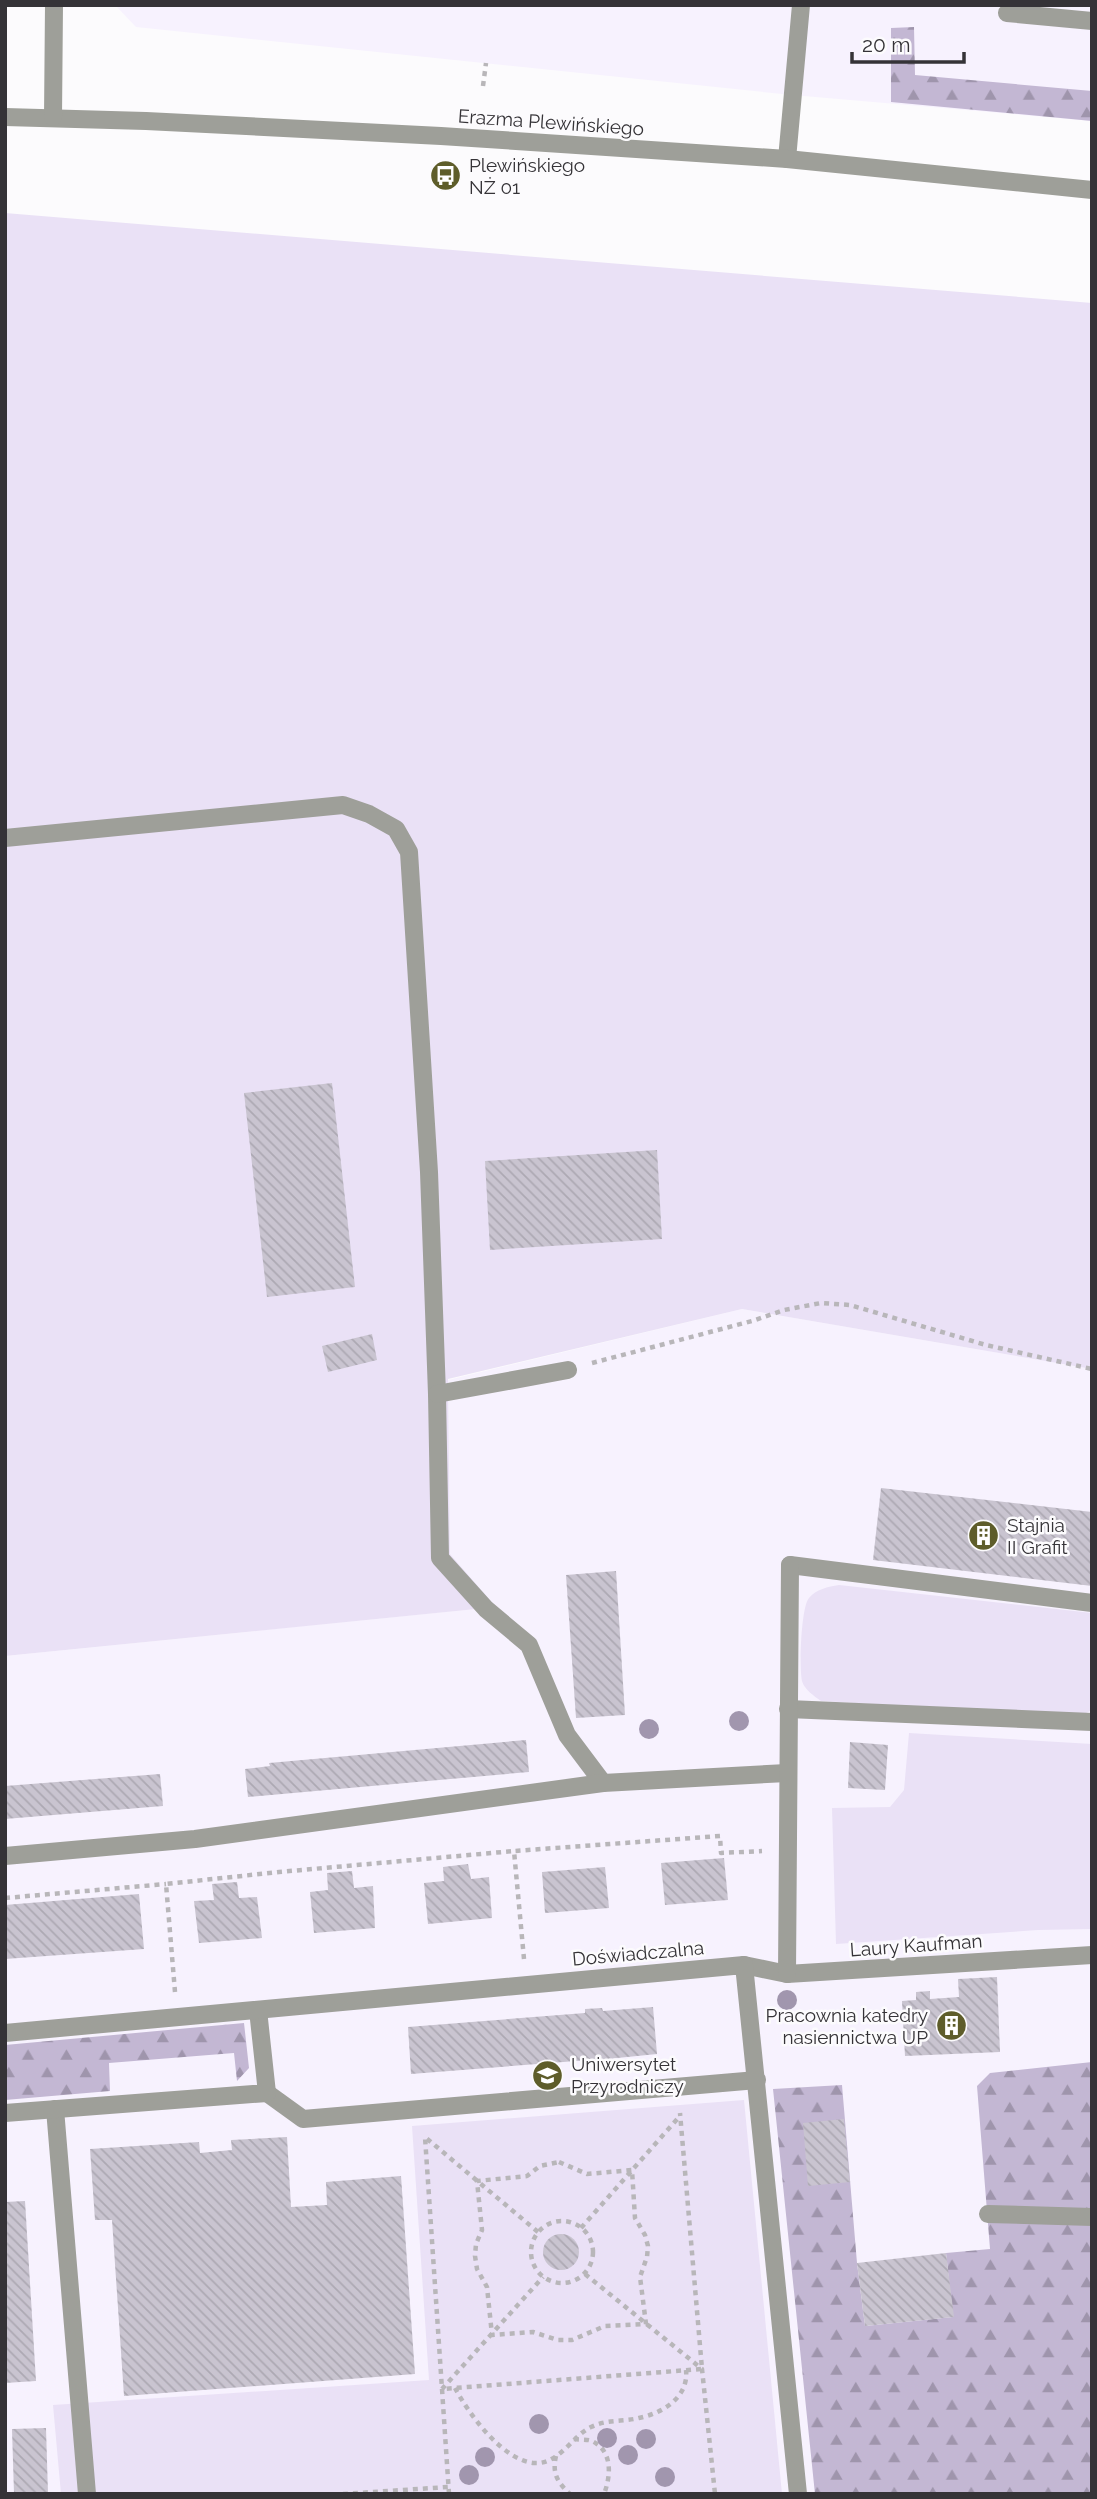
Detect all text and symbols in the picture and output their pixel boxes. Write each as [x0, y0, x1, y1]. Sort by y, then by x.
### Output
scale bar [852, 21, 964, 65]
text: 20 m [862, 32, 910, 57]
street label: Erazma Plewińskiego [457, 105, 645, 139]
place label: Plewińskiego NŻ 01 [469, 154, 585, 198]
bus stop icon: Plewińskiego NŻ 01 [429, 159, 463, 193]
place label: Stajnia II Grafit [1007, 1514, 1068, 1558]
building icon: Stajnia II Grafit [967, 1519, 1001, 1553]
street label: Laury Kaufman [849, 1929, 983, 1961]
street label: Doświadczalna [571, 1936, 705, 1970]
place label: Pracownia katedry nasiennictwa UP [766, 2004, 928, 2048]
building icon: Pracownia katedry nasiennictwa UP [934, 2009, 968, 2043]
place label: Uniwersytet Przyrodniczy [571, 2053, 684, 2097]
school or university icon: Uniwersytet Przyrodniczy [531, 2058, 565, 2092]

